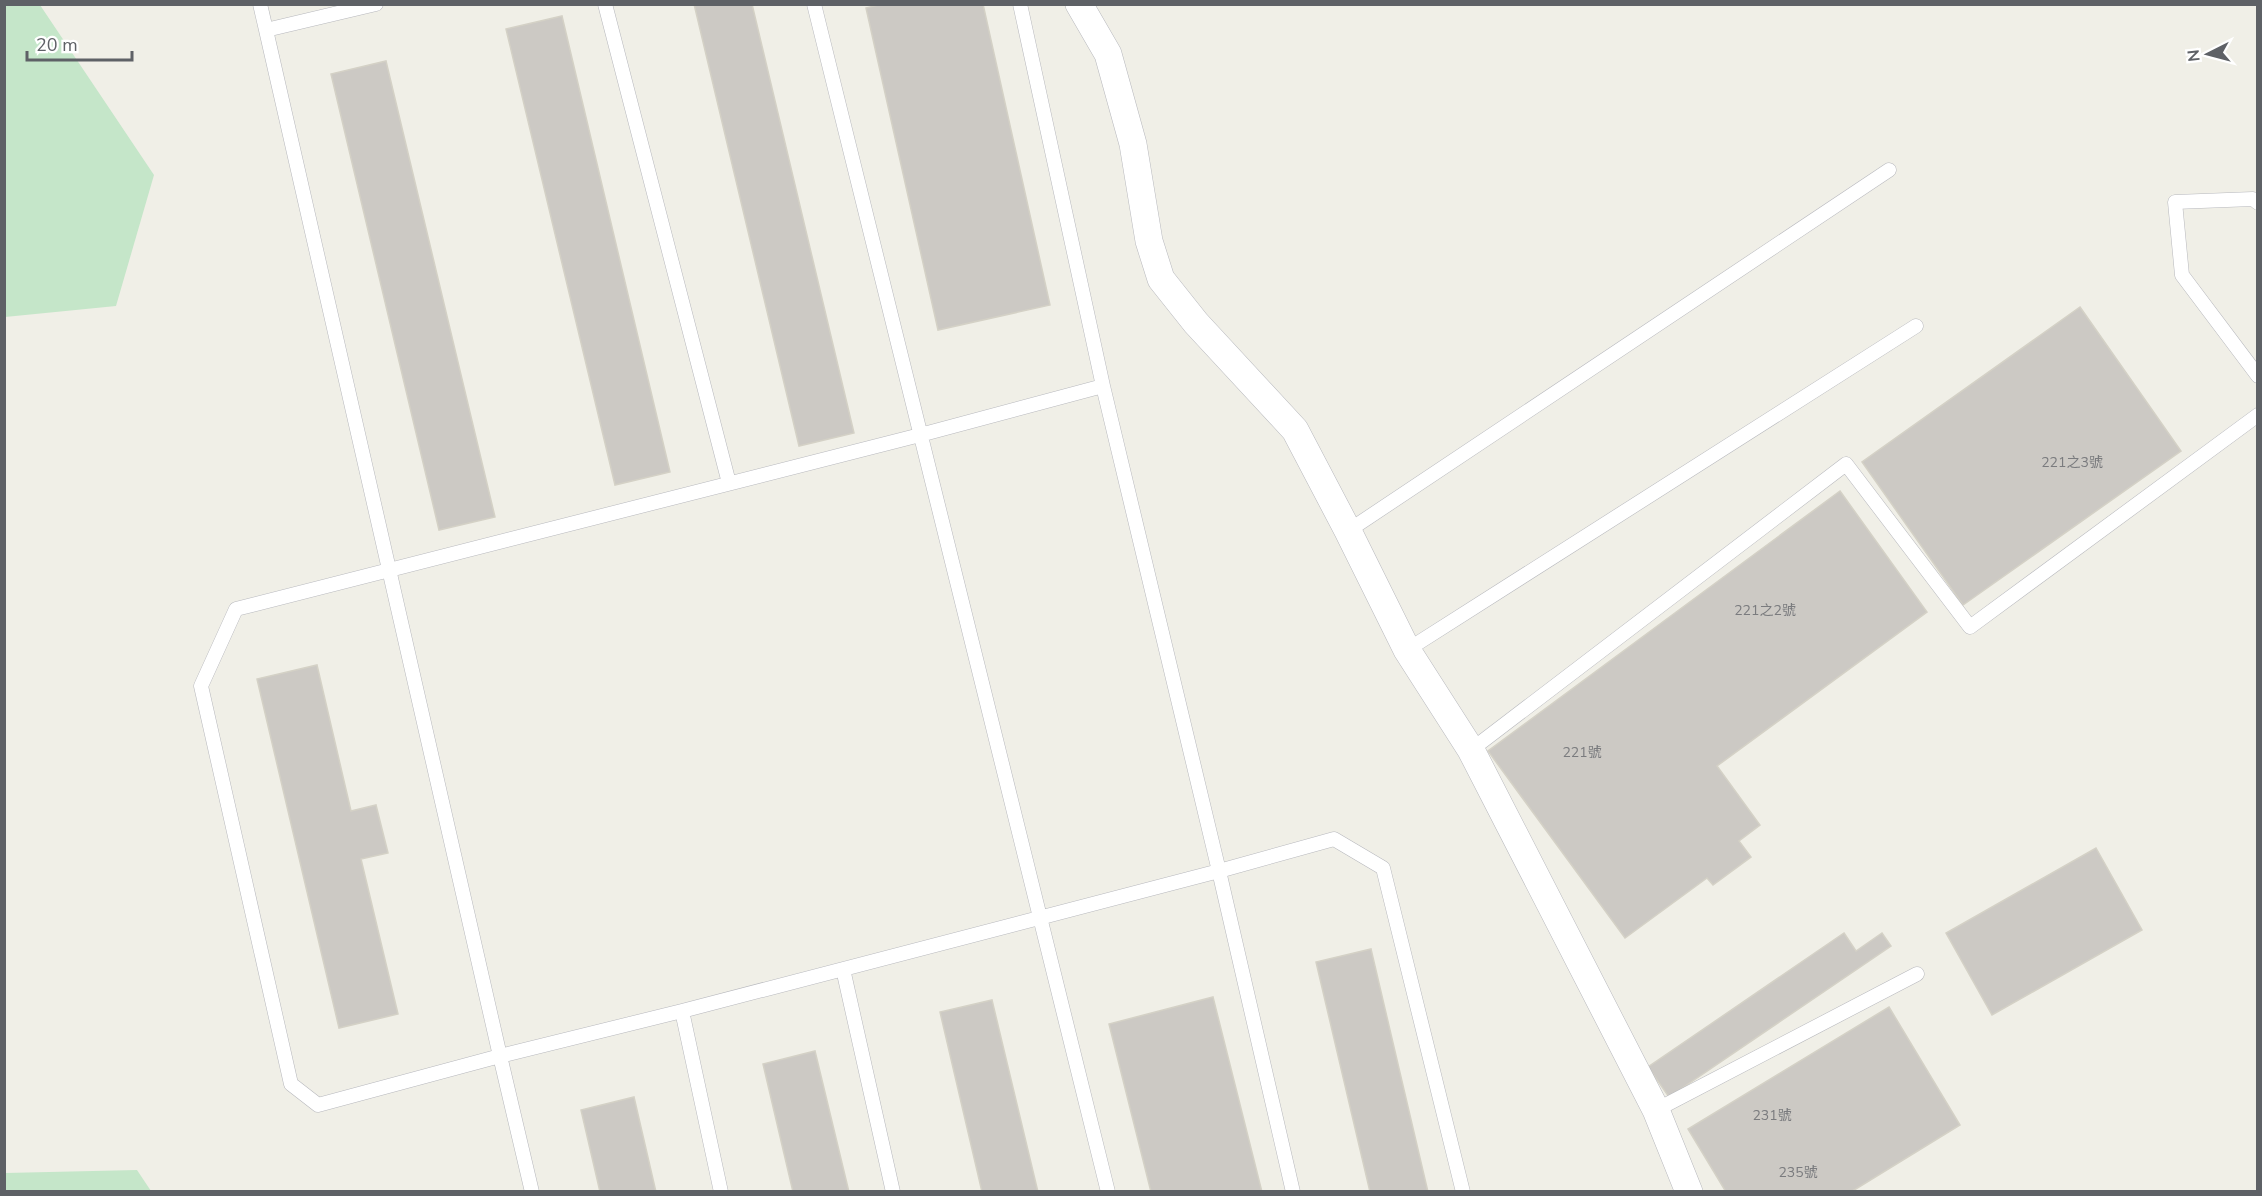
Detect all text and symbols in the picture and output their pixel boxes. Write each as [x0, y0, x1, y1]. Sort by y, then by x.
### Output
scale bar [27, 24, 132, 62]
north arrow [2178, 24, 2238, 84]
text: 20 m [36, 33, 78, 57]
text: N [2183, 48, 2206, 63]
house number: 221之3號 [2041, 453, 2103, 472]
house number: 221之2號 [1734, 601, 1796, 620]
house number: 221號 [1562, 743, 1602, 762]
house number: 231號 [1752, 1106, 1792, 1125]
house number: 235號 [1778, 1163, 1818, 1182]

